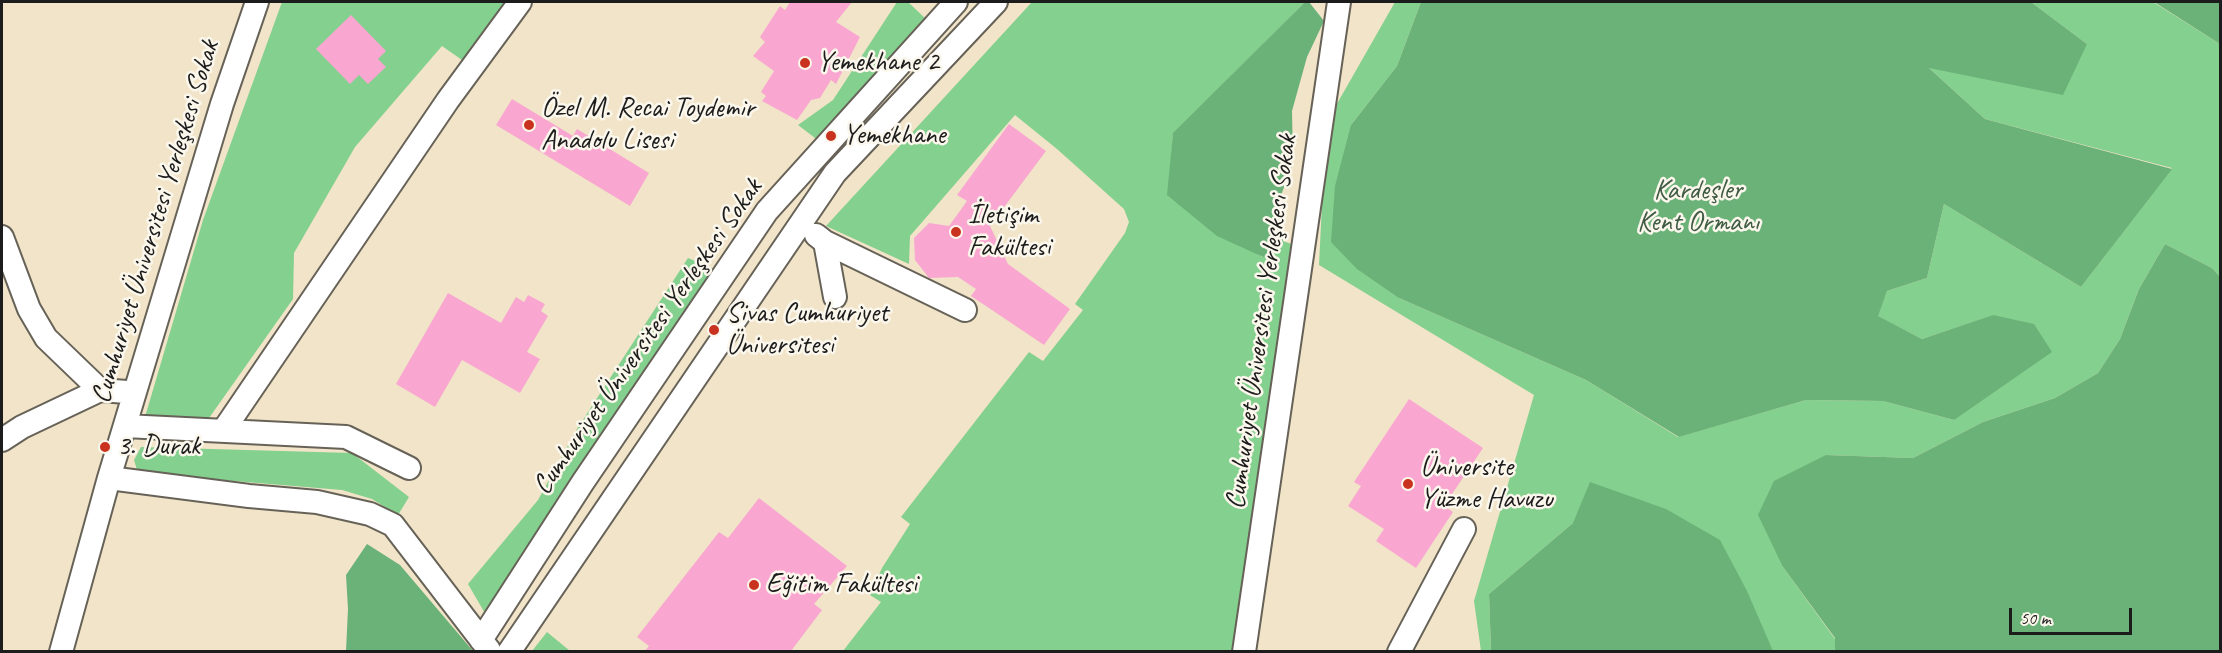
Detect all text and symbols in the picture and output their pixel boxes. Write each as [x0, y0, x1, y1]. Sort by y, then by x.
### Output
street label: Cumhuriyet Üniversitesi Yerleşkesi Sokak [85, 36, 227, 408]
place label: Yemekhane 2 [817, 46, 939, 80]
marker: Yemekhane 2 [798, 56, 812, 70]
place label: Özel M. Recai Toydemir Anadolu Lisesi [541, 92, 754, 158]
marker: Özel M. Recai Toydemir Anadolu Lisesi [522, 118, 536, 132]
place label: Yemekhane [843, 119, 945, 153]
marker: Yemekhane [824, 129, 838, 143]
street label: Cumhuriyet Üniversitesi Yerleşkesi Sokak [1219, 133, 1305, 511]
street label: Cumhuriyet Üniversitesi Yerleşkesi Sokak [526, 173, 770, 501]
park label: Kardeşler Kent Ormanı [1637, 174, 1759, 240]
place label: İletişim Fakültesi [968, 199, 1051, 265]
marker: İletişim Fakültesi [949, 225, 963, 239]
place label: Sivas Cumhuriyet Üniversitesi [726, 297, 888, 363]
marker: Sivas Cumhuriyet Üniversitesi [707, 323, 721, 337]
place label: 3. Durak [117, 430, 200, 464]
marker: 3. Durak [98, 440, 112, 454]
place label: Üniversite Yüzme Havuzu [1420, 451, 1553, 517]
marker: Üniversite Yüzme Havuzu [1401, 477, 1415, 491]
place label: Eğitim Fakültesi [766, 568, 917, 602]
marker: Eğitim Fakültesi [747, 578, 761, 592]
scale bar [2012, 596, 2135, 634]
text: 50 m [2020, 607, 2051, 629]

